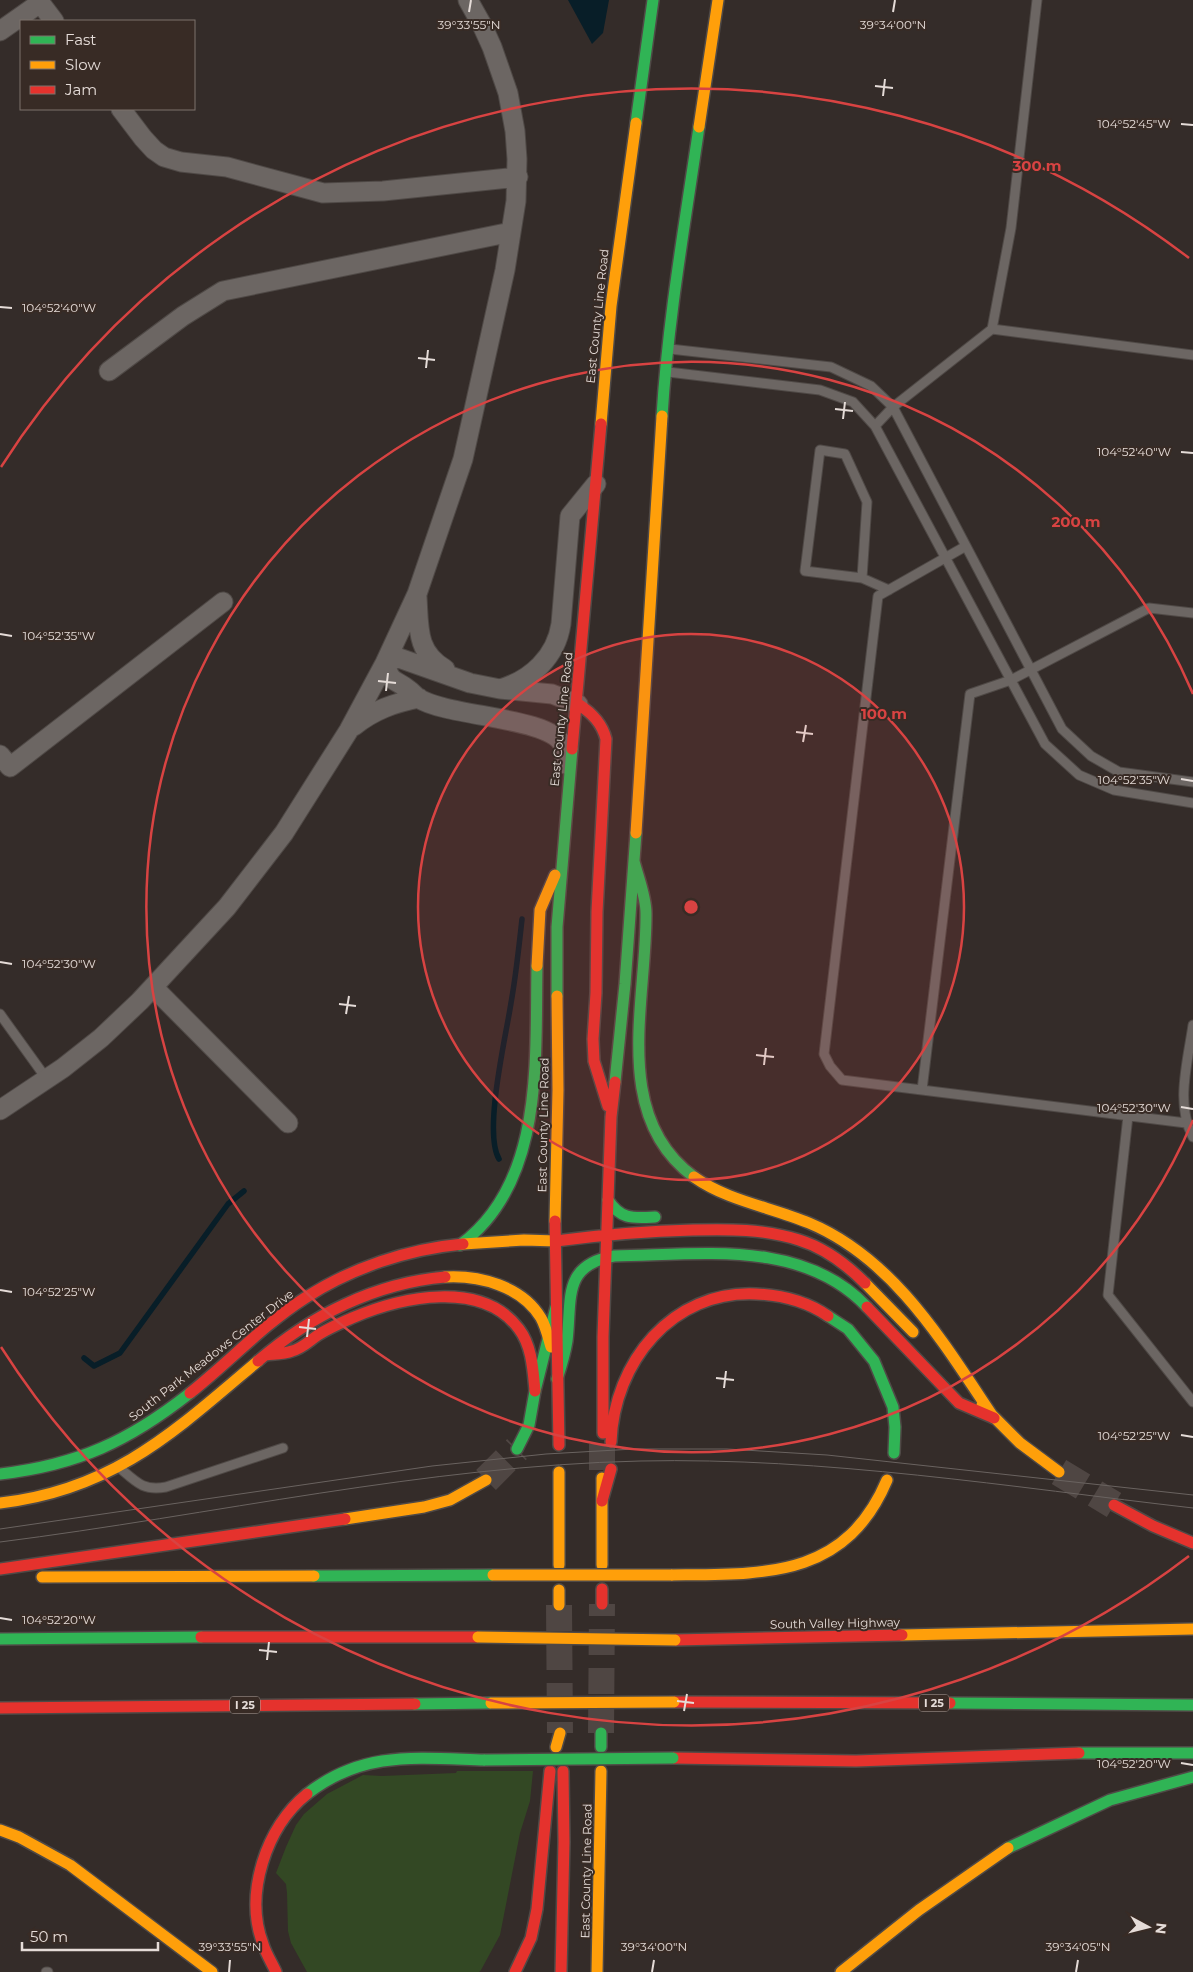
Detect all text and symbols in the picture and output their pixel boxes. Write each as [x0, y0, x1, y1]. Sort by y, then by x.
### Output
text: 39°33'55"N [438, 17, 500, 32]
text: 39°34'00"N [860, 17, 926, 32]
legend [20, 20, 195, 110]
text: Fast [65, 30, 96, 49]
text: Slow [65, 55, 101, 74]
text: Jam [64, 80, 97, 99]
text: 104°52'45"W [1098, 116, 1170, 131]
text: 300 m [1011, 156, 1062, 175]
street label: East County Line Road [582, 248, 612, 384]
text: 104°52'40"W [22, 300, 96, 315]
text: 104°52'40"W [1097, 444, 1171, 459]
text: 200 m [1051, 512, 1101, 531]
text: 104°52'35"W [23, 628, 95, 643]
street label: East County Line Road [546, 651, 576, 787]
text: 100 m [861, 704, 907, 723]
text: 104°52'35"W [1098, 772, 1170, 787]
centre of rings [682, 898, 700, 916]
text: 104°52'30"W [22, 956, 96, 971]
street label: East County Line Road [534, 1057, 552, 1193]
text: 104°52'30"W [1097, 1100, 1171, 1115]
text: 104°52'25"W [23, 1284, 95, 1299]
street label: South Park Meadows Center Drive [126, 1286, 296, 1424]
text: 104°52'25"W [1098, 1428, 1170, 1443]
text: 104°52'20"W [22, 1612, 96, 1627]
street label: South Valley Highway [770, 1614, 901, 1632]
road number: I 25 [919, 1695, 949, 1712]
road number: I 25 [230, 1696, 260, 1714]
text: 104°52'20"W [1097, 1756, 1171, 1771]
street label: East County Line Road [577, 1803, 595, 1939]
north arrow [1123, 1902, 1173, 1952]
scale bar [22, 1920, 159, 1952]
text: N [1151, 1922, 1171, 1935]
text: 50 m [30, 1927, 68, 1946]
text: 39°33'55"N [199, 1939, 261, 1954]
text: 39°34'00"N [621, 1939, 687, 1954]
text: 39°34'05"N [1045, 1939, 1111, 1954]

